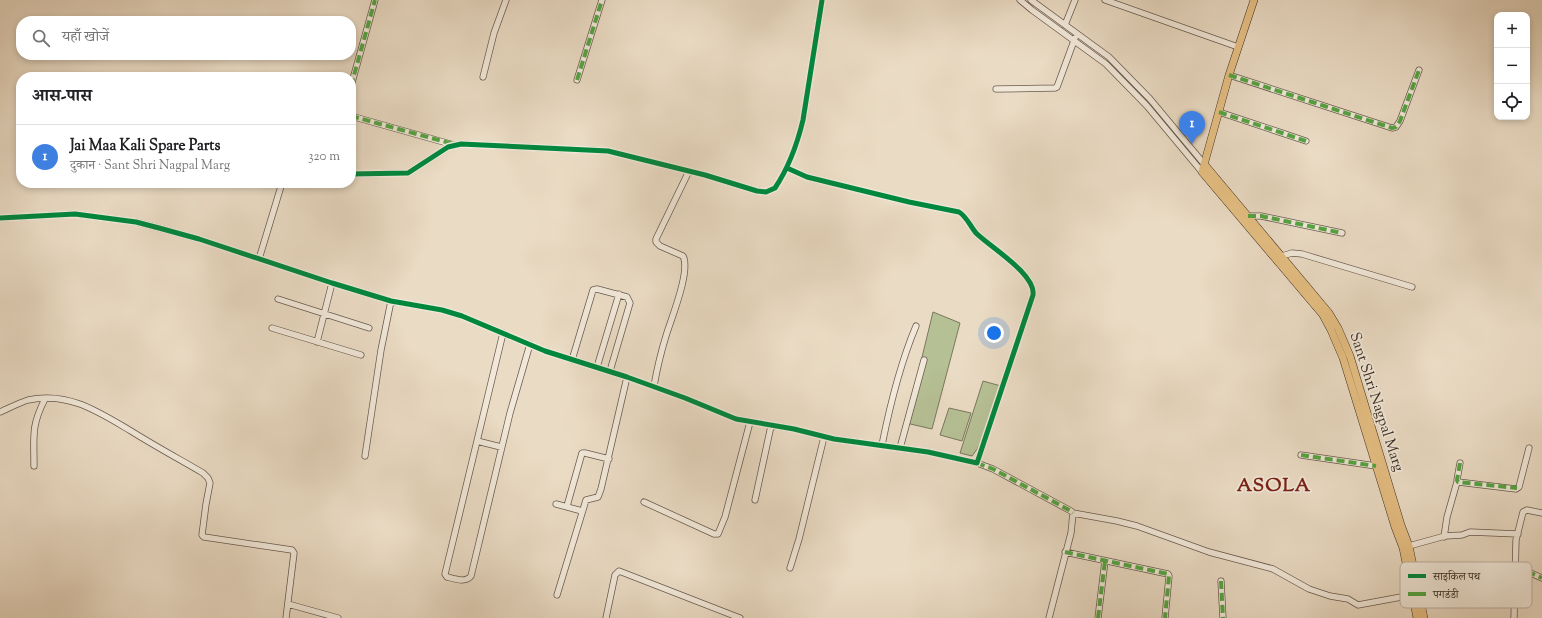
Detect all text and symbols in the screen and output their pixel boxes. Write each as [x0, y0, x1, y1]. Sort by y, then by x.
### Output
map controls [1494, 12, 1530, 120]
button: + [1494, 12, 1530, 48]
search box [16, 16, 356, 60]
icon: search [30, 27, 52, 49]
text: यहाँ खोजें [62, 27, 109, 48]
button: − [1494, 48, 1530, 84]
button: locate [1494, 84, 1530, 120]
text: आस-पास [32, 85, 92, 109]
pin: 1 [1179, 111, 1205, 144]
text: Jai Maa Kali Spare Parts [70, 136, 220, 157]
text: 1 [43, 148, 47, 166]
text: 320 m [308, 148, 340, 166]
text: दुकान · Sant Shri Nagpal Marg [70, 157, 230, 175]
your location [984, 323, 1004, 343]
street label: Sant Shri Nagpal Marg [1344, 330, 1408, 474]
district label: ASOLA [1237, 473, 1311, 500]
legend [1400, 562, 1532, 608]
text: साइकिल पथ [1432, 569, 1481, 585]
text: पगडंडी [1432, 587, 1460, 603]

